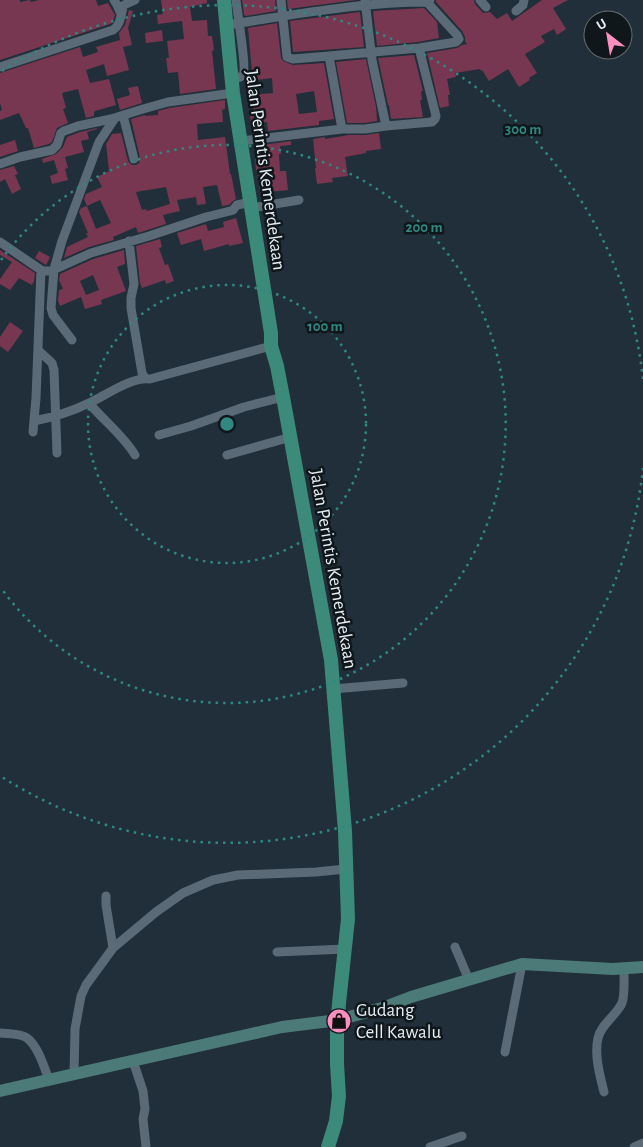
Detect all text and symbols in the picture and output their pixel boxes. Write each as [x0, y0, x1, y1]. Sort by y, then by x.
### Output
north arrow [583, 10, 633, 60]
text: U [594, 16, 609, 33]
street label: Jalan Perintis Kemerdekaan [241, 68, 289, 272]
text: 300 m [505, 122, 541, 137]
text: 200 m [405, 220, 443, 235]
text: 100 m [307, 319, 343, 334]
centre of rings [218, 415, 236, 433]
street label: Jalan Perintis Kemerdekaan [306, 468, 360, 670]
place label: Gudang Cell Kawalu [356, 1001, 441, 1042]
shop icon: Gudang Cell Kawalu [326, 1008, 352, 1034]

